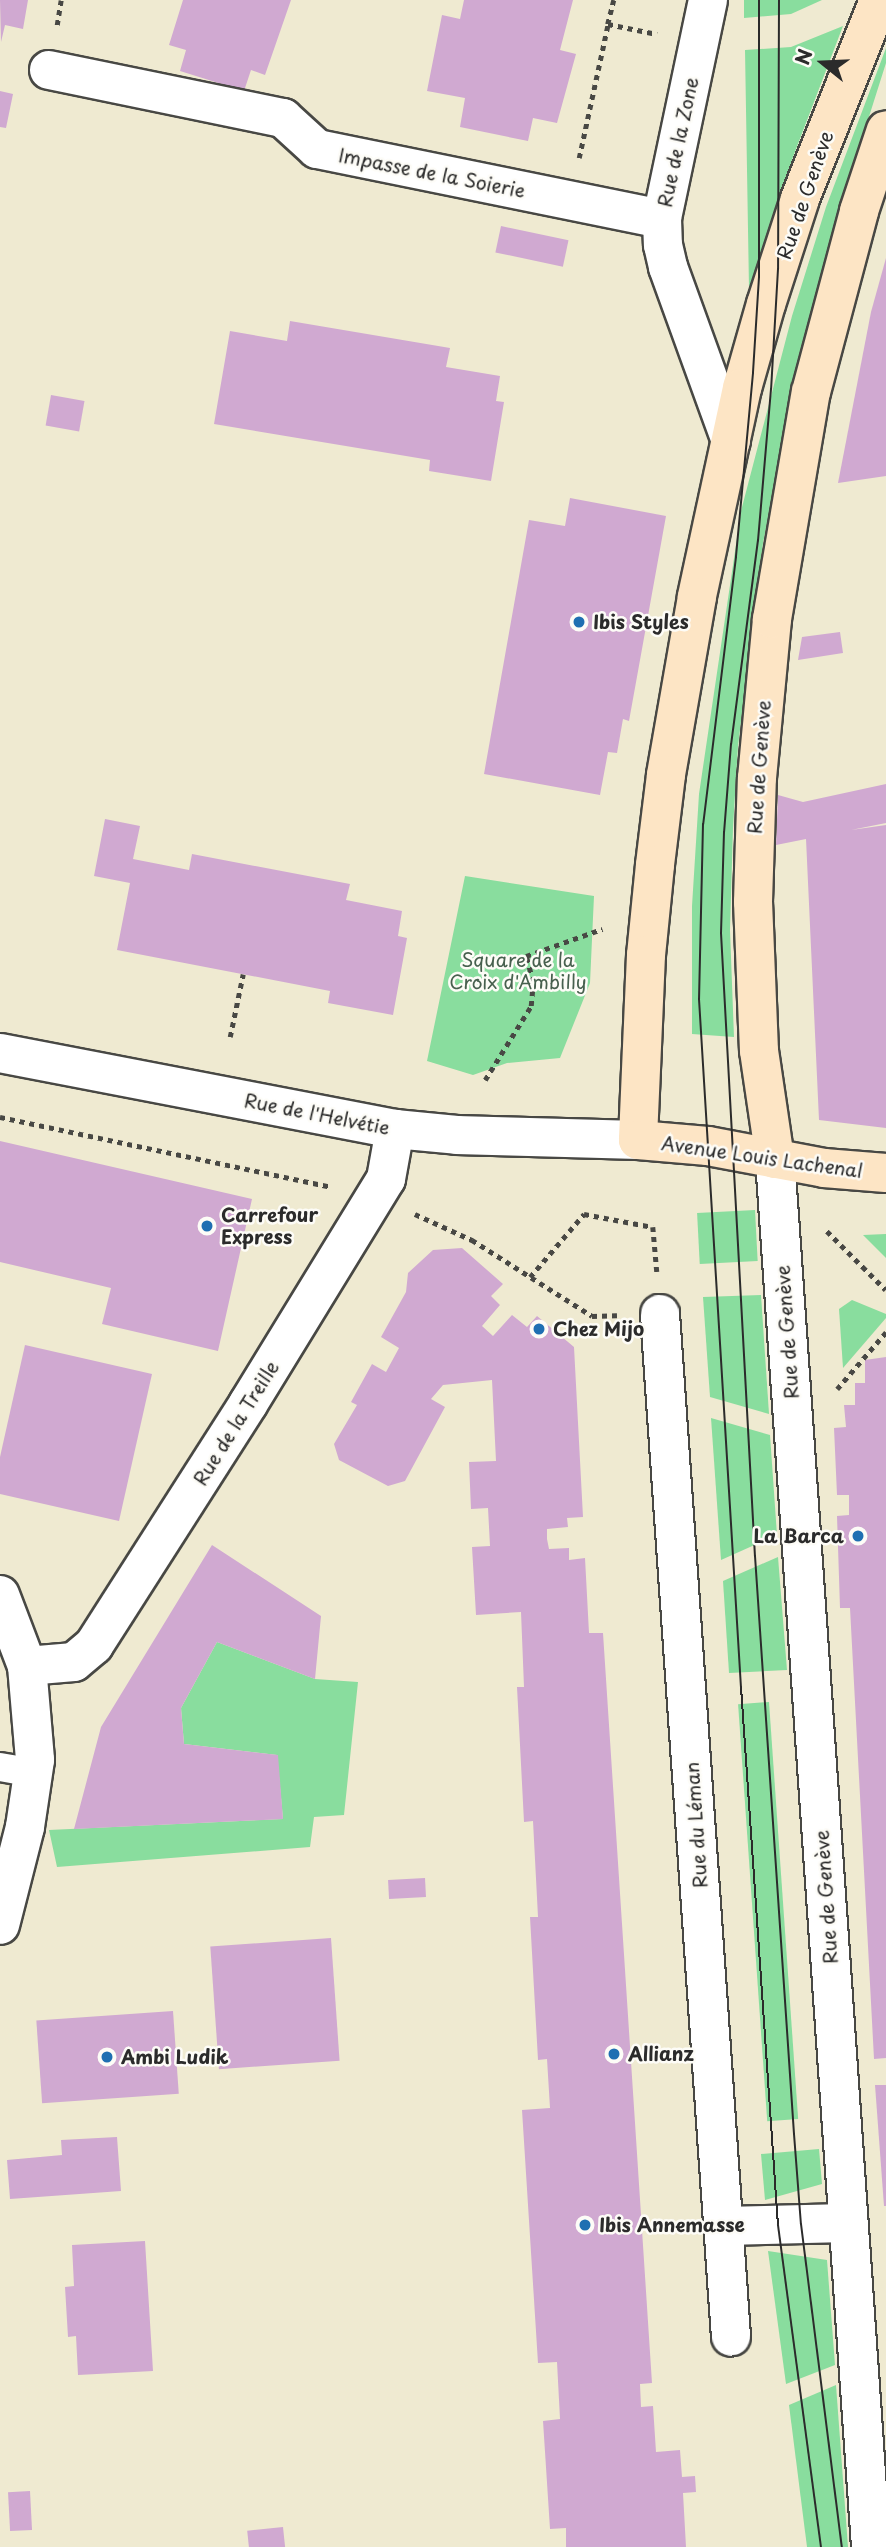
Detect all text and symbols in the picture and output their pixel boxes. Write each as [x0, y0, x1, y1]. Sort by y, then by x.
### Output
north arrow [788, 28, 858, 98]
text: N [787, 45, 819, 68]
street label: Rue de la Zone [653, 73, 703, 211]
street label: Rue de Genève [772, 127, 838, 263]
street label: Impasse de la Soierie [336, 143, 528, 203]
place label: Ibis Styles [593, 611, 690, 633]
marker: Ibis Styles [571, 614, 587, 630]
street label: Rue de Genève [743, 699, 775, 835]
park label: Square de la Croix d'Ambilly [449, 949, 587, 993]
street label: Rue de l'Helvétie [241, 1088, 393, 1140]
street label: Avenue Louis Lachenal [660, 1132, 864, 1182]
place label: Carrefour Express [221, 1204, 318, 1248]
marker: Carrefour Express [199, 1218, 215, 1234]
street label: Rue de Genève [771, 1264, 803, 1400]
place label: Chez Mijo [553, 1318, 645, 1340]
marker: Chez Mijo [531, 1321, 547, 1337]
street label: Rue de la Treille [187, 1354, 285, 1492]
place label: La Barca [753, 1525, 844, 1547]
marker: La Barca [850, 1528, 866, 1544]
street label: Rue du Léman [680, 1760, 712, 1890]
street label: Rue de Genève [810, 1829, 842, 1965]
place label: Allianz [628, 2043, 694, 2065]
place label: Ambi Ludik [121, 2046, 228, 2068]
marker: Allianz [606, 2046, 622, 2062]
marker: Ambi Ludik [99, 2049, 115, 2065]
place label: Ibis Annemasse [599, 2214, 746, 2236]
marker: Ibis Annemasse [577, 2217, 593, 2233]

